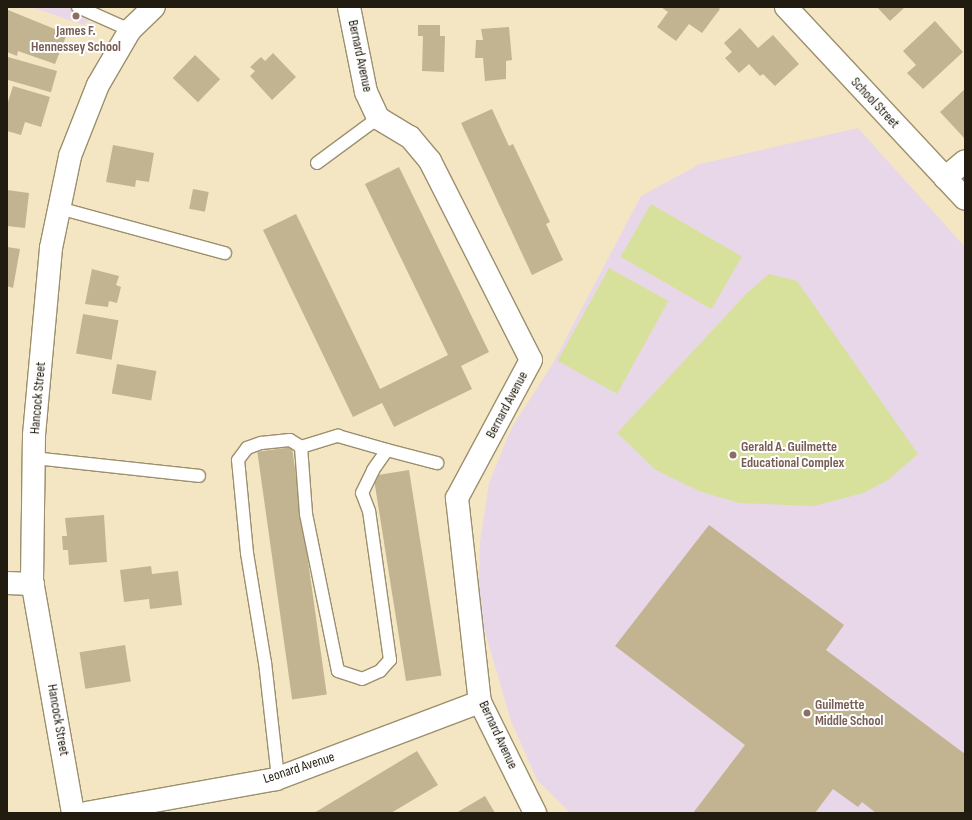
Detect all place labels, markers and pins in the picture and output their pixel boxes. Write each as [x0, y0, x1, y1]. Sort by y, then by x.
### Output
marker: James F. Hennessey School [71, 11, 81, 21]
place label: James F. Hennessey School [31, 23, 121, 56]
place label: Gerald A. Guilmette Educational Complex [741, 439, 844, 472]
marker: Gerald A. Guilmette Educational Complex [728, 450, 738, 460]
place label: Guilmette Middle School [815, 697, 883, 730]
marker: Guilmette Middle School [802, 708, 812, 718]

